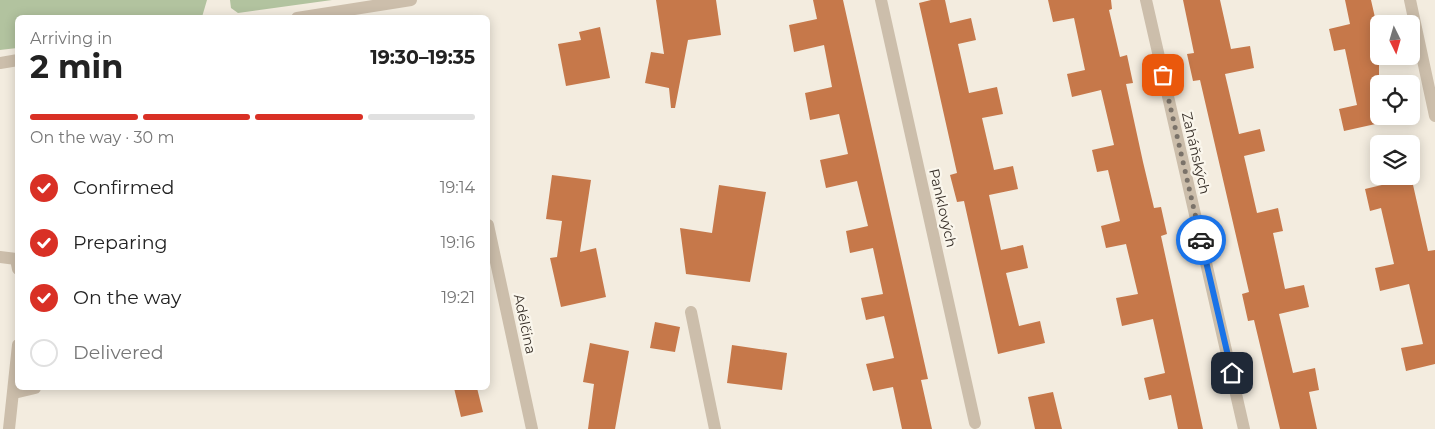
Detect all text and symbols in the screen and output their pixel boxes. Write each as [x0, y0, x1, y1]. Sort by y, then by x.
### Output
north arrow [1370, 15, 1420, 65]
map controls [1370, 15, 1420, 185]
text: Arriving in [30, 29, 112, 48]
text: 19:30–19:35 [370, 46, 475, 69]
text: 2 min [30, 47, 123, 86]
pin [1142, 54, 1184, 96]
icon: bag [1149, 61, 1177, 89]
button: locate [1370, 75, 1420, 125]
street label: Zaháňských [1178, 110, 1214, 196]
text: On the way · 30 m [30, 128, 174, 147]
button: layers [1370, 135, 1420, 185]
street label: Panklových [925, 167, 961, 249]
icon: check [30, 174, 58, 202]
text: Confirmed [73, 176, 174, 199]
text: 19:14 [440, 178, 475, 197]
courier [1176, 215, 1226, 265]
icon: car [1187, 226, 1215, 254]
icon: check [30, 229, 58, 257]
text: Preparing [73, 231, 168, 254]
text: 19:16 [441, 233, 475, 252]
icon: check [30, 284, 58, 312]
text: On the way [73, 286, 181, 309]
text: 19:21 [441, 288, 475, 307]
street label: Adélčina [510, 292, 540, 356]
text: Delivered [73, 341, 164, 364]
pin [1211, 352, 1253, 394]
icon: home [1218, 359, 1246, 387]

